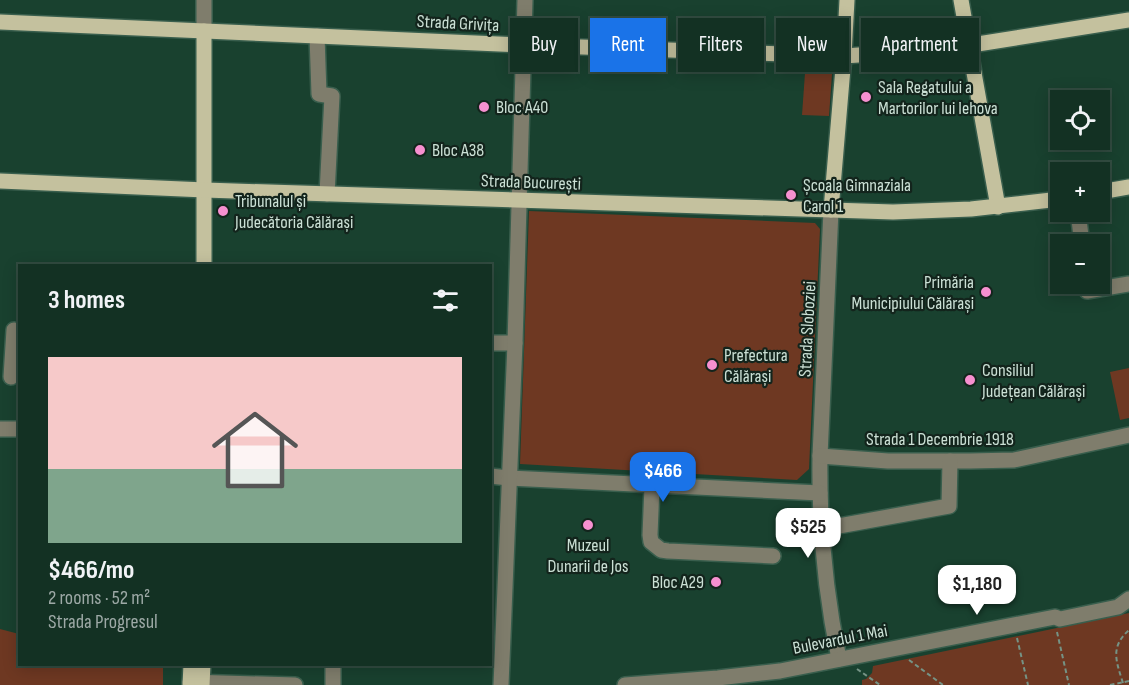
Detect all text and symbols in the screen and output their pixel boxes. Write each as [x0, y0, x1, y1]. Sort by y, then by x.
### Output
street label: Strada Grivița [416, 11, 500, 36]
chip: Buy [510, 18, 578, 72]
chip: Rent [590, 18, 666, 72]
chip: Filters [678, 18, 764, 72]
chip: New [776, 18, 849, 72]
chip: Apartment [861, 18, 979, 72]
place label: Sala Regatului a Martorilor lui Iehova [878, 77, 998, 119]
marker: Sala Regatului a Martorilor lui Iehova [859, 90, 873, 104]
map controls [1050, 90, 1110, 294]
button: locate [1050, 90, 1110, 150]
place label: Bloc A40 [496, 97, 548, 118]
marker: Bloc A40 [477, 100, 491, 114]
place label: Bloc A38 [432, 140, 484, 161]
marker: Bloc A38 [413, 143, 427, 157]
button: + [1050, 162, 1110, 222]
street label: Strada București [481, 170, 581, 195]
place label: Școala Gimnaziala Carol 1 [803, 175, 911, 217]
marker: Școala Gimnaziala Carol 1 [784, 188, 798, 202]
place label: Tribunalul și Judecătoria Călărași [234, 191, 353, 233]
marker: Tribunalul și Judecătoria Călărași [216, 204, 230, 218]
button: − [1050, 234, 1110, 294]
place label: Primăria Municipiului Călărași [852, 272, 974, 314]
street label: Strada Sloboziei [795, 281, 820, 378]
icon: filters [429, 284, 462, 317]
text: 3 homes [48, 285, 125, 316]
marker: Primăria Municipiului Călărași [979, 285, 993, 299]
place label: Prefectura Călărași [724, 345, 788, 387]
marker: Prefectura Călărași [705, 358, 719, 372]
place label: Consiliul Județean Călărași [981, 360, 1085, 402]
marker: Consiliul Județean Călărași [963, 373, 977, 387]
icon: home [201, 396, 309, 504]
street label: Strada 1 Decembrie 1918 [866, 429, 1014, 450]
pin: $466 [627, 452, 699, 503]
text: $466 [644, 459, 682, 483]
pin: $525 [772, 508, 844, 559]
text: $525 [790, 515, 826, 539]
marker: Muzeul Dunarii de Jos [581, 518, 595, 532]
place label: Muzeul Dunarii de Jos [548, 535, 628, 577]
text: $466/mo [48, 555, 134, 586]
pin: $1,180 [928, 565, 1026, 616]
place label: Bloc A29 [652, 572, 704, 593]
text: $1,180 [952, 572, 1002, 596]
marker: Bloc A29 [709, 575, 723, 589]
text: 2 rooms · 52 m² [48, 586, 150, 610]
text: Strada Progresul [48, 610, 158, 634]
street label: Bulevardul 1 Mai [791, 620, 889, 659]

